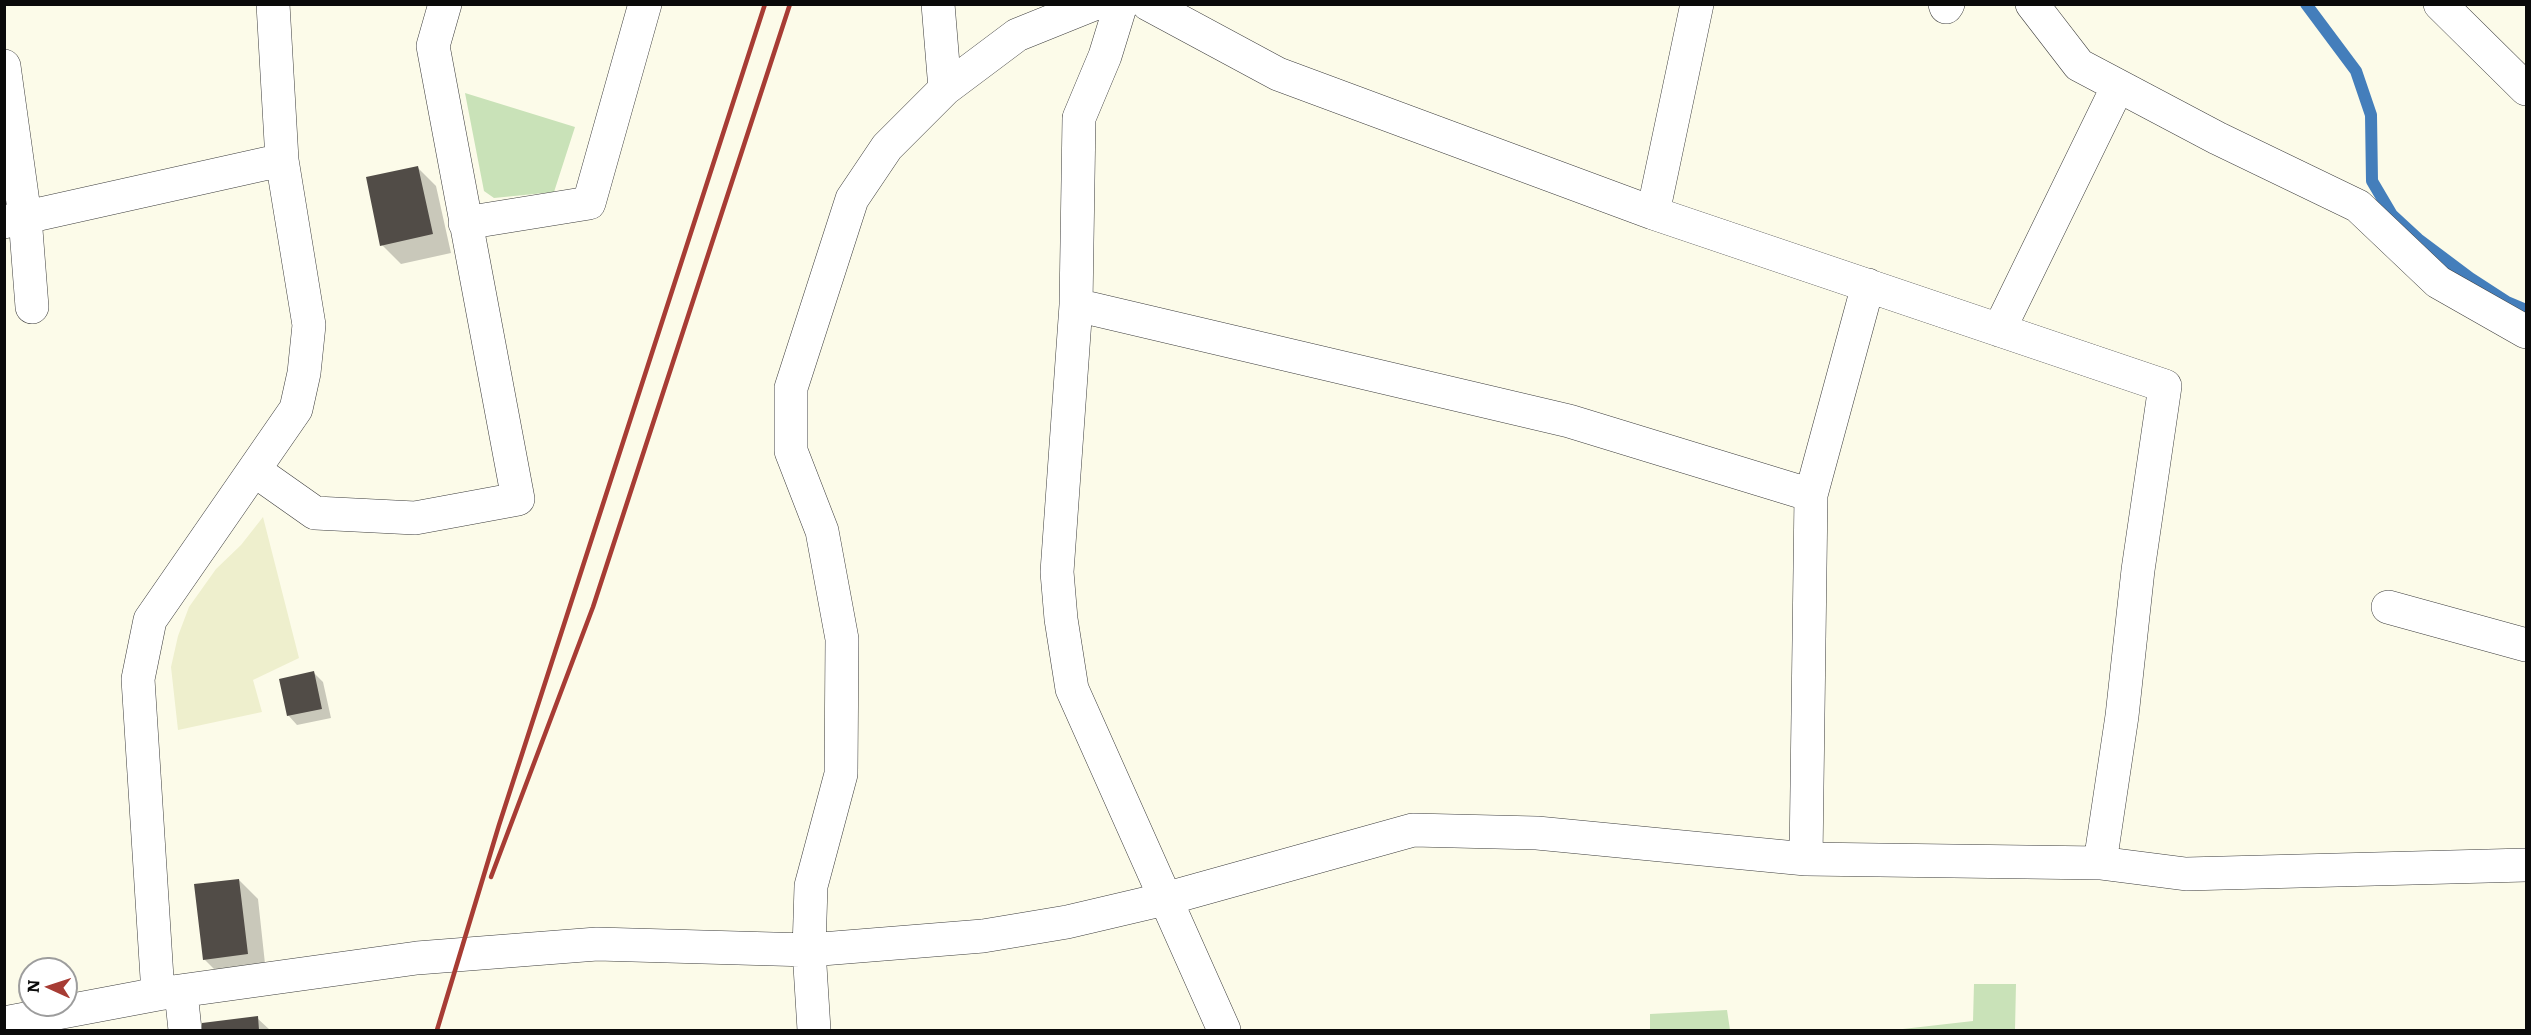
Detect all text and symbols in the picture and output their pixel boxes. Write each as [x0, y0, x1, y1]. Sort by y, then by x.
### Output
north arrow [18, 957, 78, 1017]
text: N [20, 979, 44, 994]

